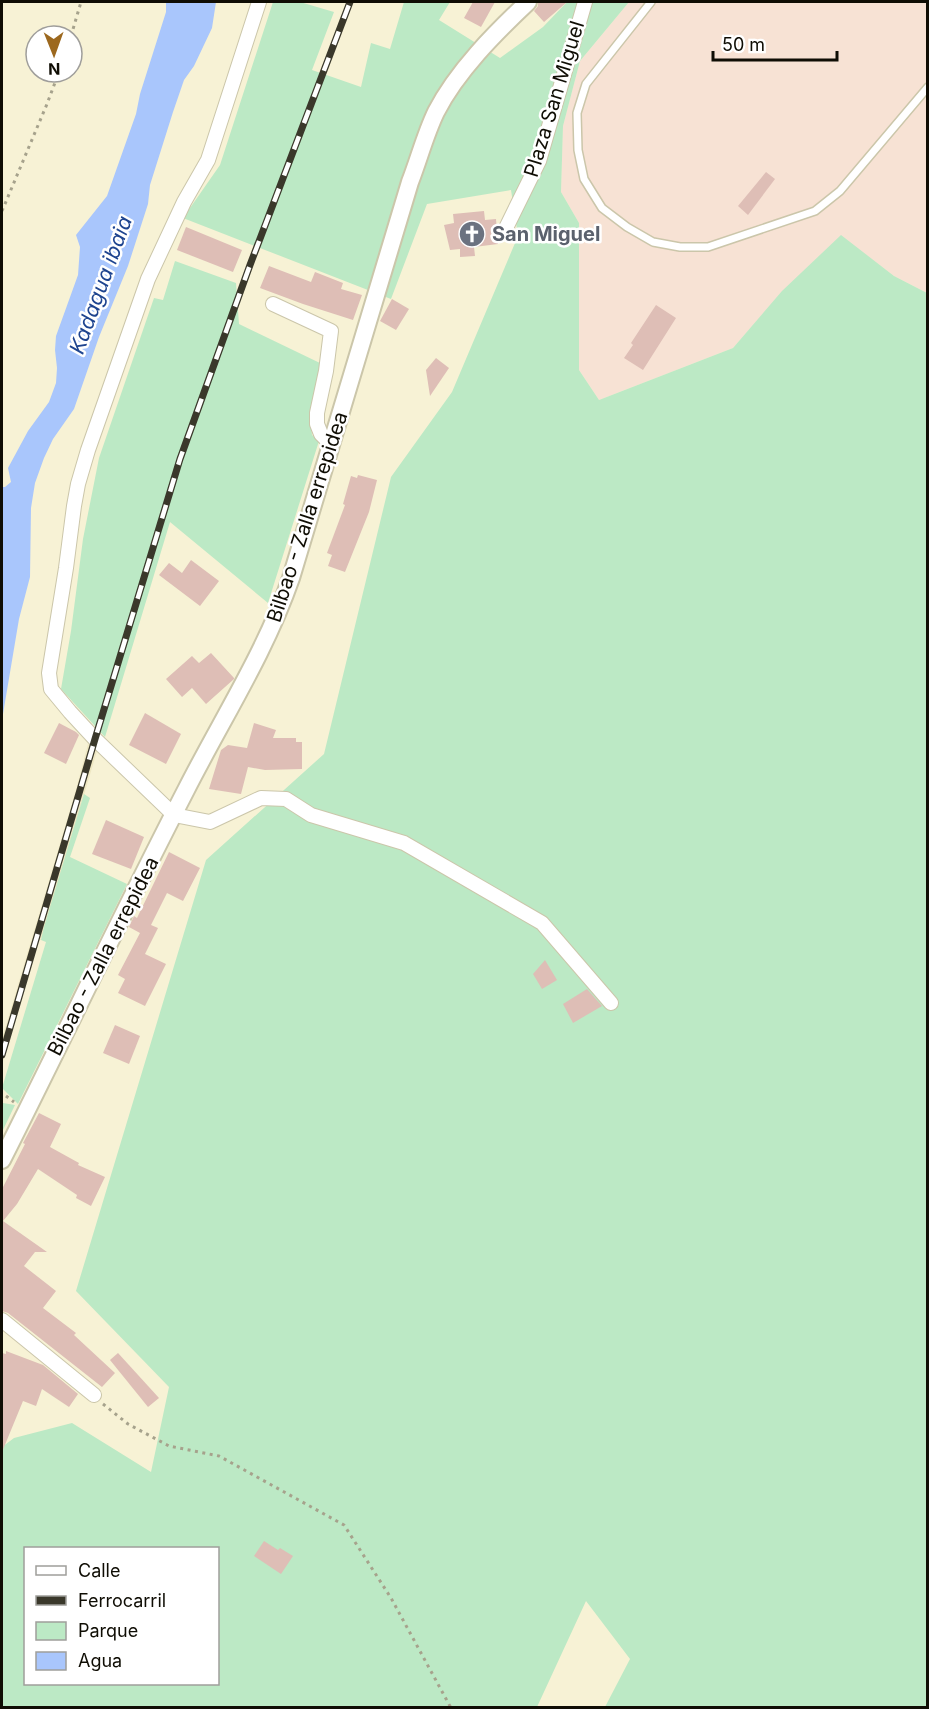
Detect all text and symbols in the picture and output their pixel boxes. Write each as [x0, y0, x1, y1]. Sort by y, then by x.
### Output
street label: Plaza San Miguel [519, 18, 589, 180]
north arrow [24, 24, 84, 84]
scale bar [713, 24, 838, 62]
text: 50 m [722, 34, 765, 55]
text: N [48, 59, 61, 79]
water label: Kadagua ibaia [64, 212, 137, 357]
church icon: San Miguel [457, 219, 487, 249]
place label: San Miguel [492, 222, 600, 246]
street label: Bilbao - Zalla errepidea [262, 409, 352, 625]
street label: Bilbao - Zalla errepidea [42, 853, 164, 1059]
legend [24, 1547, 219, 1685]
text: Calle [78, 1560, 120, 1581]
text: Ferrocarril [78, 1590, 166, 1611]
text: Parque [78, 1620, 138, 1641]
text: Agua [78, 1650, 122, 1671]

